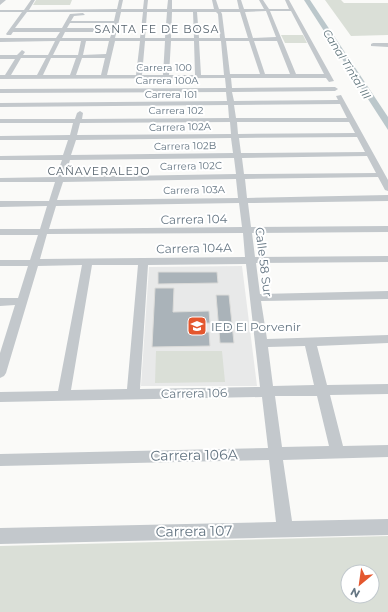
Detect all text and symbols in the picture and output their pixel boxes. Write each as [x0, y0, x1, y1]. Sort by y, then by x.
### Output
district label: SANTA FE DE BOSA [95, 22, 220, 36]
water label: Canal Tintal III [320, 26, 375, 102]
street label: Carrera 100 [136, 61, 192, 74]
street label: Carrera 100A [136, 74, 199, 87]
street label: Carrera 101 [145, 88, 197, 101]
street label: Carrera 102 [149, 104, 204, 117]
street label: Carrera 102A [149, 120, 212, 134]
street label: Carrera 102B [154, 139, 216, 153]
street label: Carrera 102C [160, 159, 222, 173]
district label: CAÑAVERALEJO [47, 164, 151, 178]
street label: Carrera 103A [163, 183, 226, 197]
street label: Carrera 104 [160, 211, 228, 227]
street label: Calle 58 Sur [252, 226, 276, 298]
street label: Carrera 104A [156, 240, 232, 256]
school or university icon: IED El Porvenir [186, 315, 208, 337]
place label: IED El Porvenir [211, 319, 301, 334]
street label: Carrera 106 [161, 385, 227, 401]
street label: Carrera 106A [150, 445, 239, 465]
street label: Carrera 107 [155, 521, 233, 541]
north arrow [340, 564, 380, 604]
text: N [348, 584, 362, 601]

